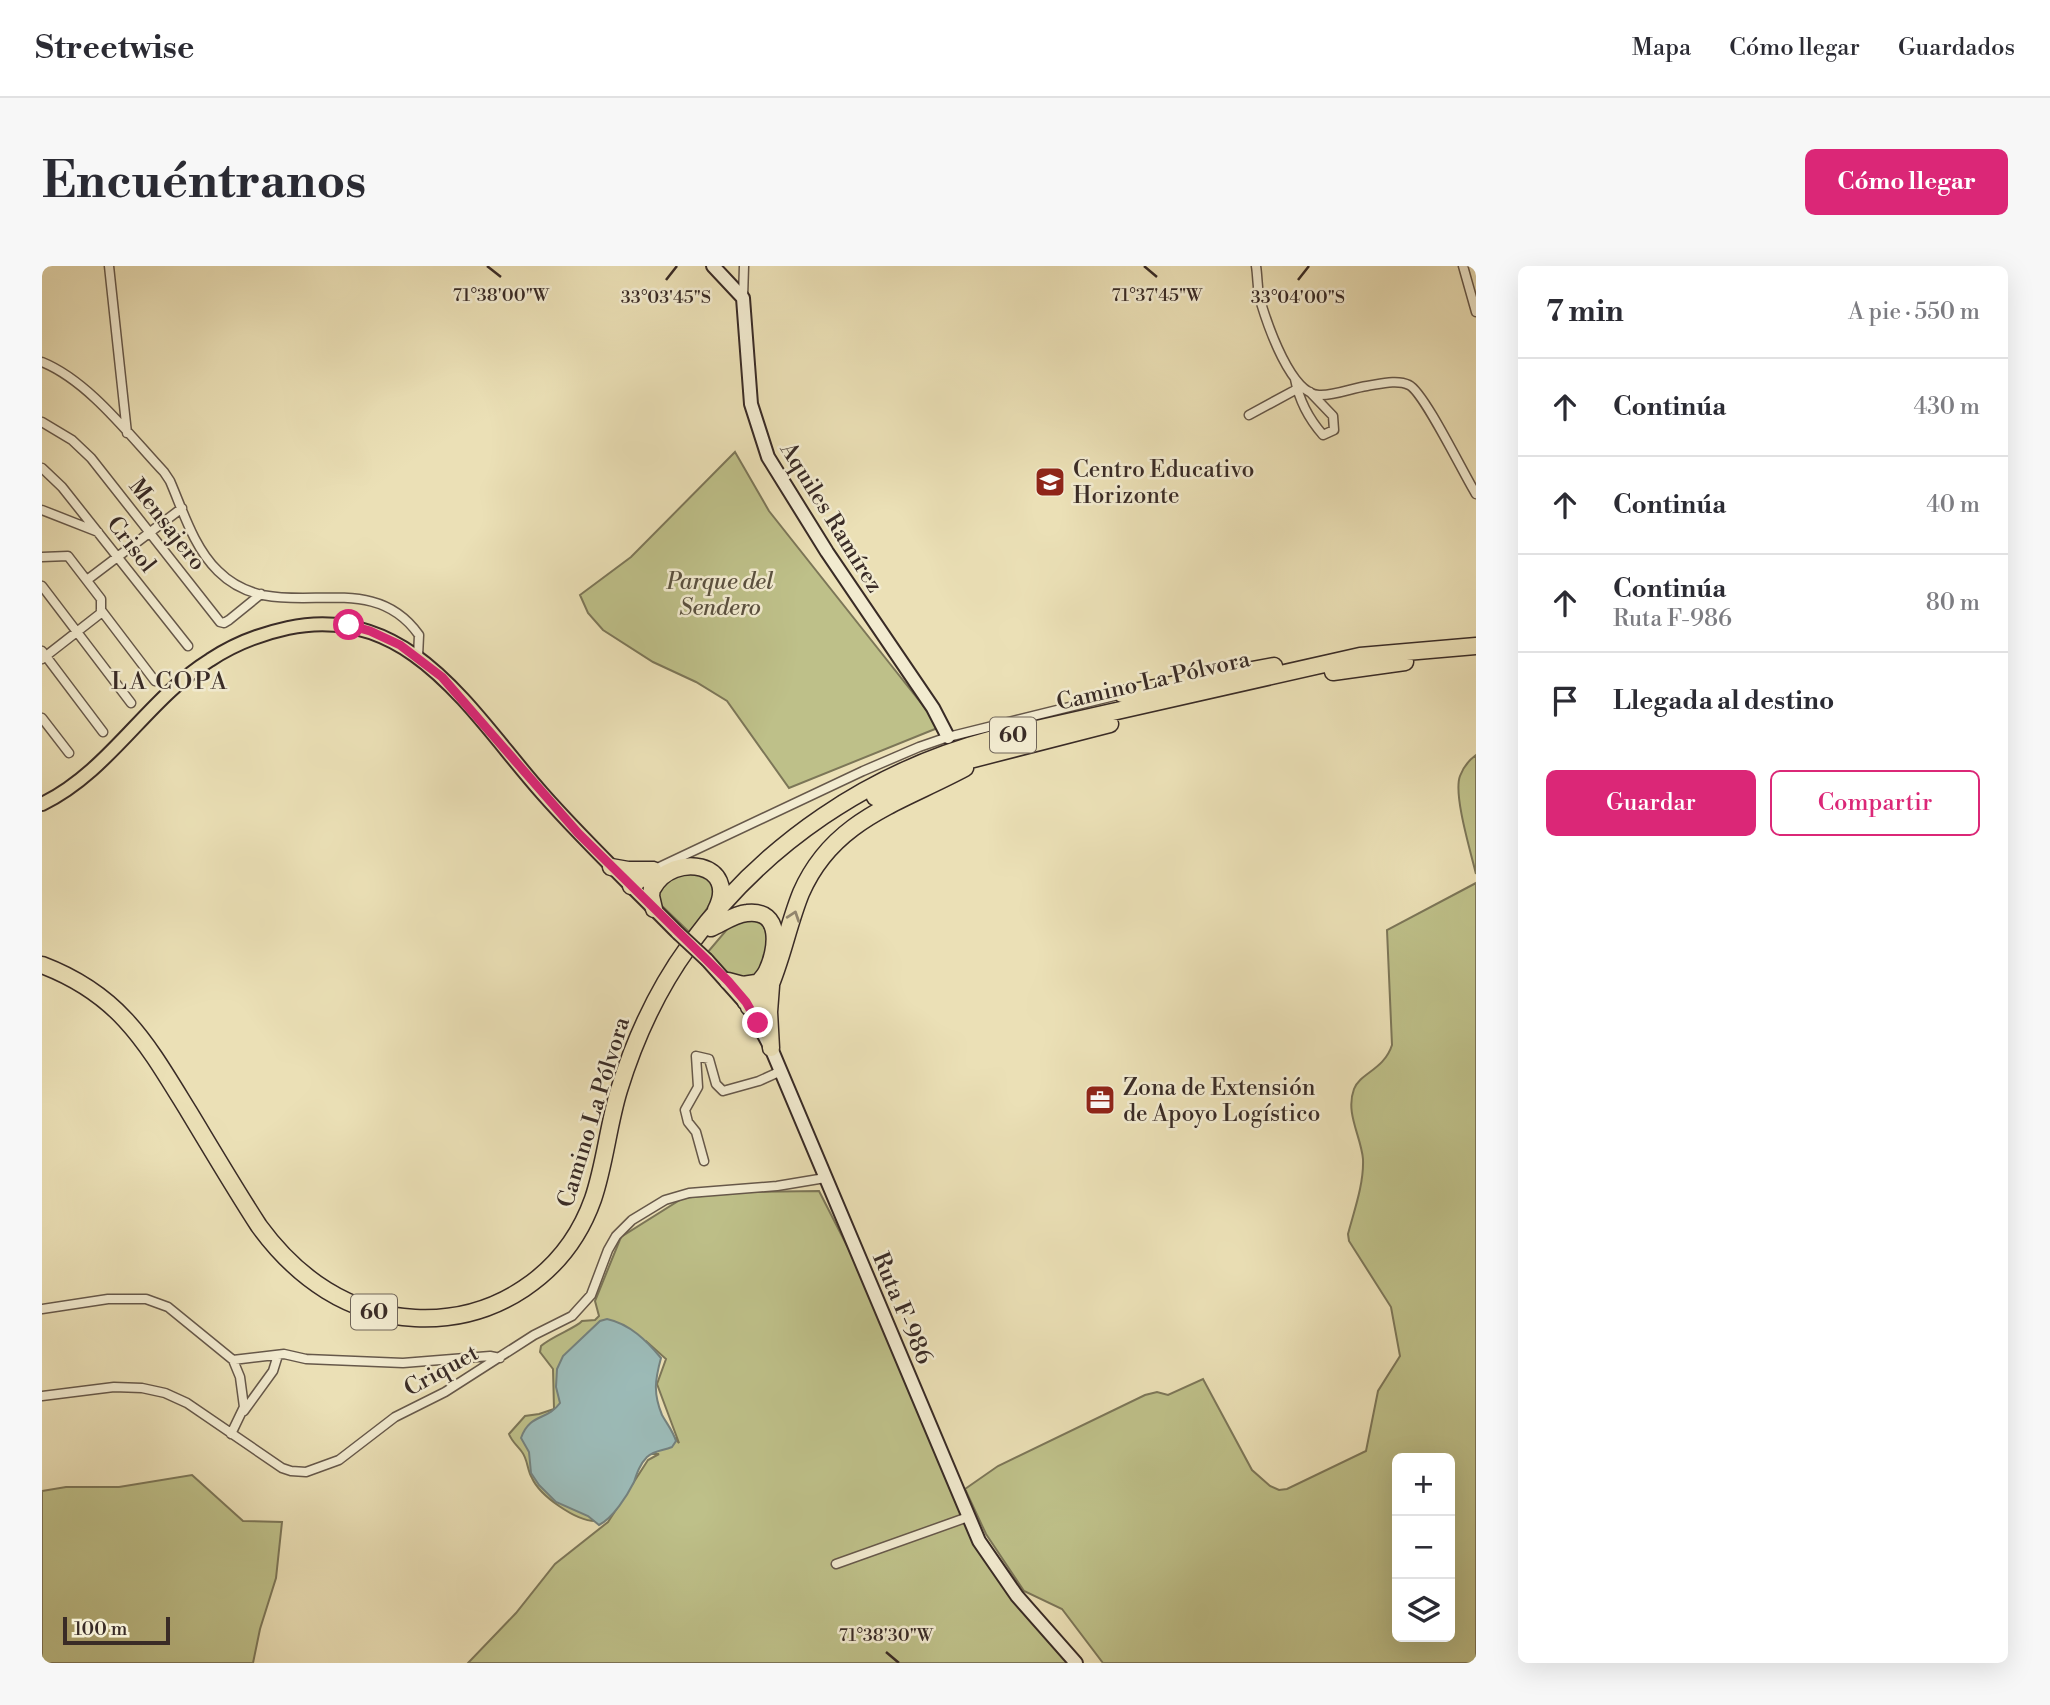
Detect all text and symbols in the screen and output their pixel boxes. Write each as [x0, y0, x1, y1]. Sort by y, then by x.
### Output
text: Streetwise [35, 28, 195, 69]
text: Mapa [1632, 33, 1691, 63]
text: Cómo llegar [1729, 33, 1860, 63]
text: Guardados [1898, 33, 2015, 63]
button: Cómo llegar [1805, 149, 2008, 215]
text: Encuéntranos [42, 152, 366, 213]
text: 71°38'00"W [453, 284, 550, 307]
text: 71°37'45"W [1112, 284, 1203, 307]
text: 33°03'45"S [621, 286, 711, 309]
text: 33°04'00"S [1251, 286, 1345, 309]
text: 7 min [1546, 293, 1624, 331]
text: A pie · 550 m [1848, 298, 1980, 326]
icon: ahead [1546, 388, 1584, 426]
text: Continúa [1613, 391, 1726, 423]
text: 430 m [1913, 393, 1980, 421]
street label: Aquiles Ramírez [773, 436, 889, 598]
place label: Centro Educativo Horizonte [1073, 456, 1254, 510]
school or university icon: Centro Educativo Horizonte [1033, 465, 1067, 499]
street label: Mensajero [123, 473, 212, 576]
icon: ahead [1546, 486, 1584, 524]
text: Continúa [1613, 489, 1726, 521]
text: 40 m [1926, 491, 1980, 519]
street label: Crisol [101, 511, 162, 578]
park label: Parque del Sendero [666, 568, 774, 622]
text: Continúa [1613, 573, 1726, 605]
icon: ahead [1546, 584, 1584, 622]
text: 80 m [1926, 589, 1980, 617]
text: Ruta F-986 [1613, 605, 1732, 633]
route start [333, 609, 364, 640]
street label: Camino La Pólvora [1054, 645, 1253, 717]
district label: LA COPA [111, 667, 229, 697]
icon: arrive [1546, 682, 1584, 720]
text: Llegada al destino [1613, 685, 1834, 717]
road number: 60 [990, 718, 1036, 752]
button: Guardar [1546, 770, 1756, 836]
button: Compartir [1770, 770, 1980, 836]
one-way arrow [786, 910, 800, 922]
route end [742, 1007, 773, 1038]
street label: Camino La Pólvora [552, 1013, 636, 1211]
place label: Zona de Extensión de Apoyo Logístico [1123, 1074, 1321, 1128]
office icon: Zona de Extensión de Apoyo Logístico [1083, 1083, 1117, 1117]
street label: Ruta F-986 [866, 1248, 938, 1369]
road number: 60 [351, 1294, 397, 1330]
street label: Criquet [399, 1339, 484, 1403]
map controls [1392, 1453, 1455, 1642]
button: + [1392, 1453, 1455, 1516]
button: − [1392, 1516, 1455, 1579]
button: layers [1392, 1579, 1455, 1642]
scale bar [63, 1614, 170, 1646]
text: 100 m [74, 1617, 127, 1641]
text: 71°38'30"W [839, 1624, 934, 1647]

